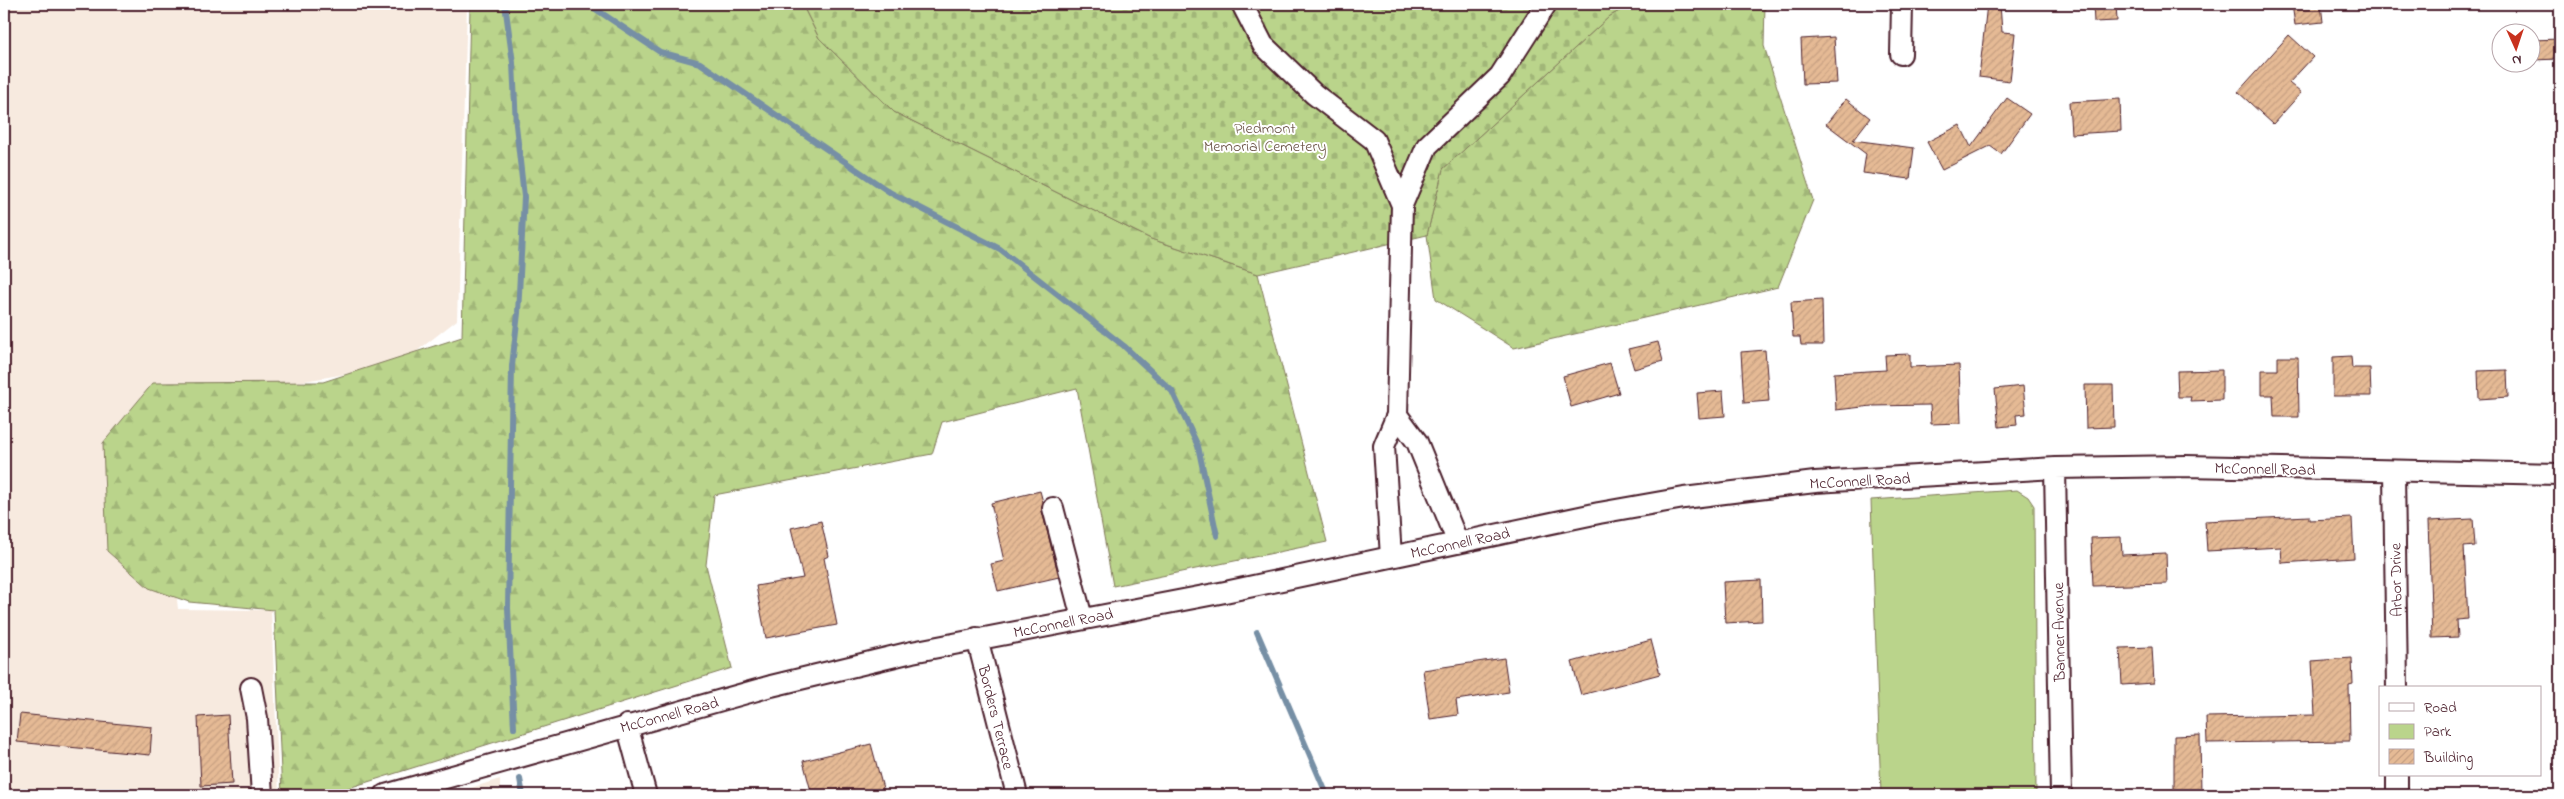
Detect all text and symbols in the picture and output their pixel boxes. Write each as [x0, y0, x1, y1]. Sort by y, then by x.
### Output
north arrow [2492, 22, 2542, 72]
text: N [2511, 49, 2522, 70]
park label: Piedmont Memorial Cemetery [1204, 117, 1326, 159]
street label: McConnell Road [2214, 457, 2316, 483]
street label: McConnell Road [1809, 467, 1911, 497]
street label: McConnell Road [1409, 522, 1512, 566]
street label: Arbor Drive [2384, 542, 2410, 617]
street label: Banner Avenue [2047, 581, 2073, 683]
street label: McConnell Road [1011, 603, 1115, 645]
street label: Borders Terrace [970, 662, 1020, 773]
legend [2379, 686, 2542, 776]
street label: McConnell Road [618, 691, 721, 741]
text: Road [2424, 697, 2457, 719]
text: Park [2424, 721, 2452, 743]
text: Building [2423, 747, 2473, 770]

